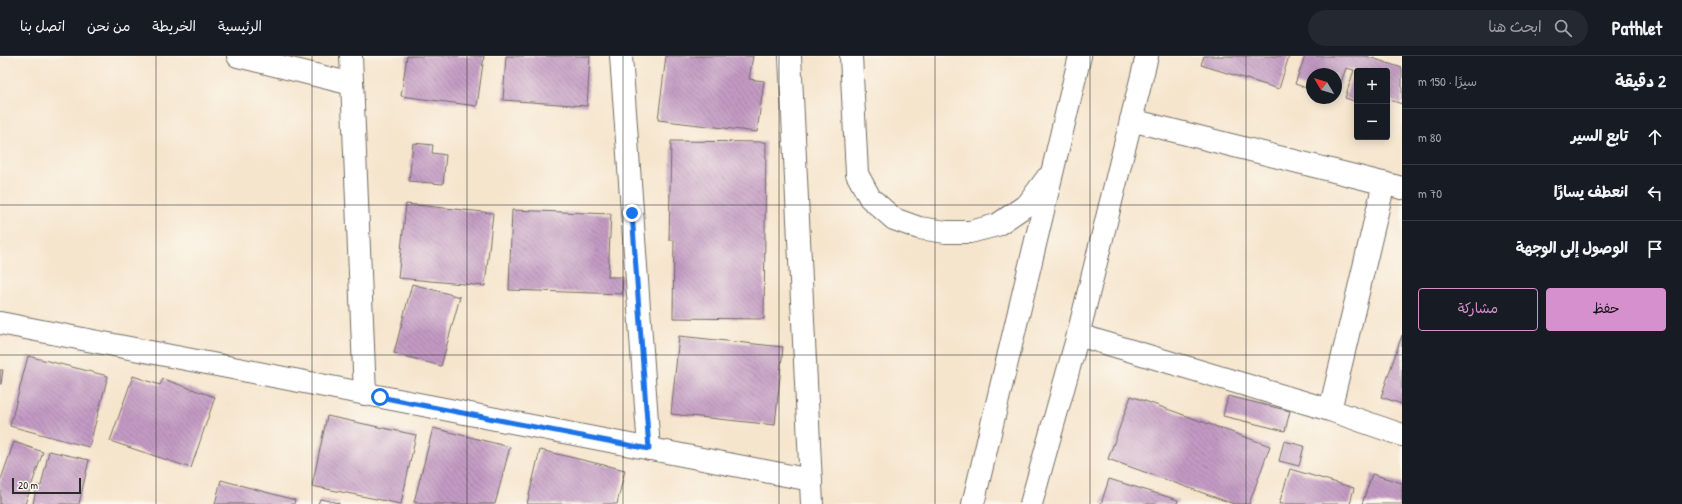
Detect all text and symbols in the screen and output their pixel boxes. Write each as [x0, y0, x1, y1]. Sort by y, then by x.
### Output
search box [1308, 10, 1588, 46]
text: Pathlet [1612, 15, 1662, 41]
text: اتصل بنا [20, 16, 65, 35]
text: من نحن [87, 16, 130, 35]
text: الخريطة [152, 16, 196, 35]
text: الرئيسية [218, 16, 262, 35]
text: ابحث هنا [1488, 16, 1542, 37]
icon: search [1552, 17, 1574, 39]
north arrow [1306, 68, 1342, 104]
map controls [1354, 68, 1390, 140]
button: + [1354, 68, 1390, 104]
text: 2 دقيقة [1615, 69, 1666, 92]
text: سيرًا · 150 m [1418, 72, 1477, 90]
button: − [1354, 104, 1390, 140]
text: تابع السير [1571, 125, 1628, 146]
icon: ahead [1644, 126, 1666, 148]
text: 80 m [1418, 128, 1441, 146]
text: انعطف يسارًا [1554, 181, 1628, 202]
icon: left [1644, 182, 1666, 204]
text: 70 m [1418, 184, 1442, 202]
route end [623, 204, 641, 222]
text: الوصول إلى الوجهة [1516, 237, 1628, 258]
icon: arrive [1644, 238, 1666, 260]
button: مشاركة [1418, 288, 1538, 331]
button: حفظ [1546, 288, 1666, 331]
route start [371, 388, 389, 406]
scale bar [12, 476, 81, 495]
text: 20 m [18, 478, 38, 492]

